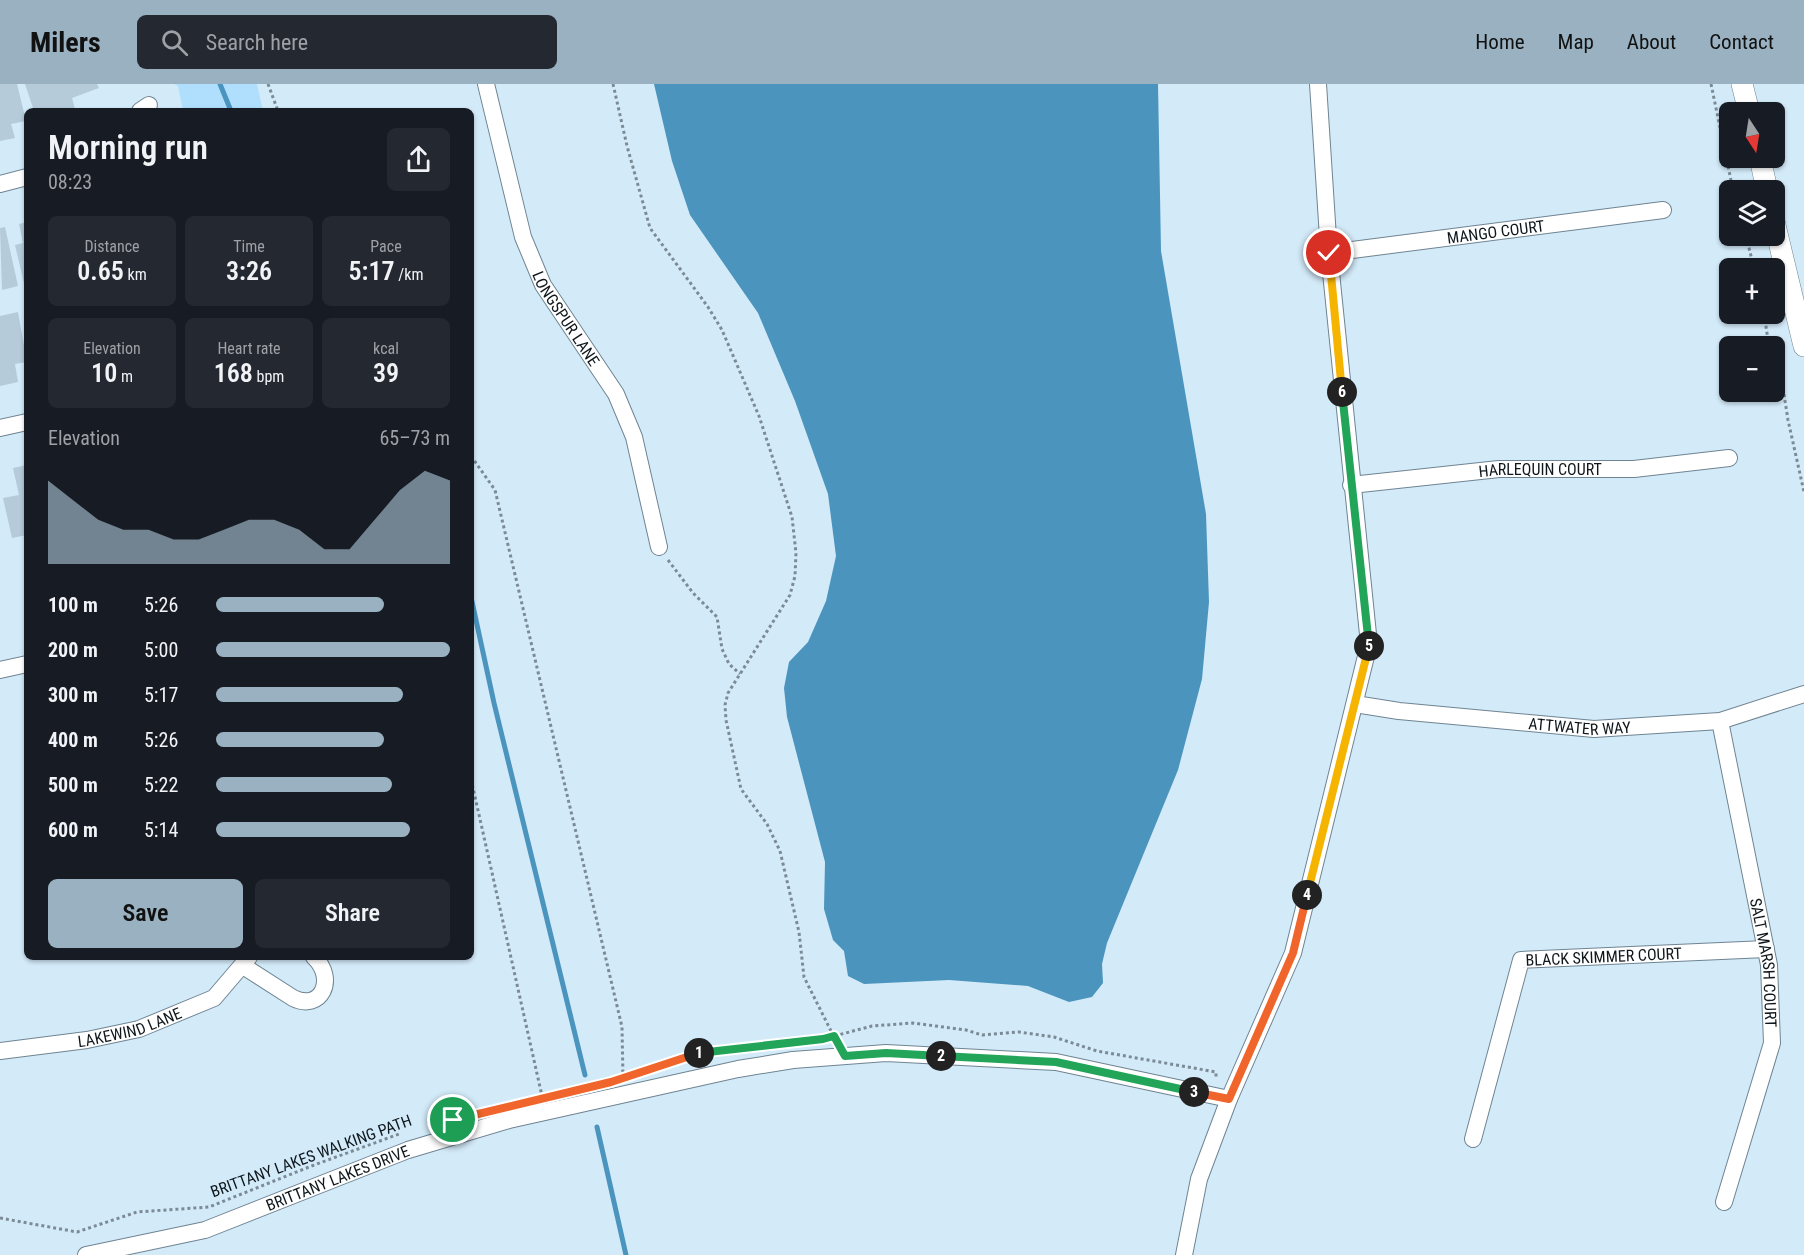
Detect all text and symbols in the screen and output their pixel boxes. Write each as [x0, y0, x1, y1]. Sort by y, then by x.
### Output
search box [137, 15, 557, 69]
text: Milers [30, 26, 101, 59]
icon: search [158, 26, 191, 59]
text: Search here [206, 30, 308, 55]
text: Home [1475, 30, 1525, 54]
text: Map [1558, 30, 1594, 54]
text: About [1627, 30, 1676, 54]
text: Contact [1709, 30, 1774, 54]
north arrow [1719, 102, 1785, 168]
map controls [1719, 102, 1785, 402]
text: Morning run [48, 128, 208, 167]
button: share [387, 128, 450, 191]
text: 08:23 [48, 170, 92, 194]
button: layers [1719, 180, 1785, 246]
street label: MANGO COURT [1446, 216, 1545, 247]
pin [1303, 227, 1354, 278]
icon: check [1312, 236, 1345, 269]
text: Distance [84, 237, 140, 256]
text: Time [233, 237, 265, 256]
text: Pace [370, 237, 402, 256]
text: 0.65 [77, 256, 124, 286]
text: 3:26 [226, 256, 272, 286]
text: 5:17 [349, 256, 395, 286]
button: + [1719, 258, 1785, 324]
text: km [124, 265, 147, 284]
text: /km [395, 265, 423, 284]
street label: LONGSPUR LANE [529, 268, 604, 369]
button: − [1719, 336, 1785, 402]
text: Elevation [83, 339, 141, 358]
text: Heart rate [217, 339, 281, 358]
text: kcal [373, 339, 399, 358]
text: 10 [91, 358, 117, 388]
text: 168 [214, 358, 253, 388]
text: 39 [373, 358, 399, 388]
text: m [117, 367, 133, 386]
text: bpm [253, 367, 284, 386]
pin: 6 [1327, 377, 1357, 407]
text: 6 [1338, 382, 1346, 401]
text: Elevation [48, 426, 120, 450]
text: 65–73 m [379, 426, 450, 450]
street label: HARLEQUIN COURT [1478, 460, 1602, 481]
text: 100 m [48, 593, 98, 617]
text: 5:26 [144, 593, 178, 617]
pin: 5 [1354, 631, 1384, 661]
text: 5 [1365, 636, 1373, 655]
text: 200 m [48, 638, 98, 662]
text: 5:00 [144, 638, 178, 662]
text: 300 m [48, 683, 98, 707]
text: 5:17 [144, 683, 178, 707]
street label: ATTWATER WAY [1528, 714, 1632, 739]
text: 400 m [48, 728, 98, 752]
text: 5:26 [144, 728, 178, 752]
text: 500 m [48, 773, 98, 797]
text: 5:22 [144, 773, 178, 797]
text: 600 m [48, 818, 98, 842]
text: 5:14 [144, 818, 178, 842]
button: Save [48, 879, 243, 948]
button: Share [255, 879, 450, 948]
pin: 4 [1292, 880, 1322, 910]
text: 4 [1303, 885, 1311, 904]
street label: SALT MARSH COURT [1746, 896, 1781, 1028]
street label: BLACK SKIMMER COURT [1525, 943, 1682, 969]
street label: LAKEWIND LANE [76, 1003, 184, 1051]
pin: 1 [684, 1038, 714, 1068]
pin: 2 [926, 1041, 956, 1071]
text: 1 [695, 1043, 703, 1062]
text: 2 [937, 1046, 945, 1065]
pin: 3 [1179, 1077, 1209, 1107]
text: 3 [1190, 1082, 1198, 1101]
pin [427, 1094, 478, 1145]
icon: arrive [436, 1103, 469, 1136]
street label: BRITTANY LAKES WALKING PATH [208, 1111, 414, 1201]
street label: BRITTANY LAKES DRIVE [263, 1141, 412, 1215]

